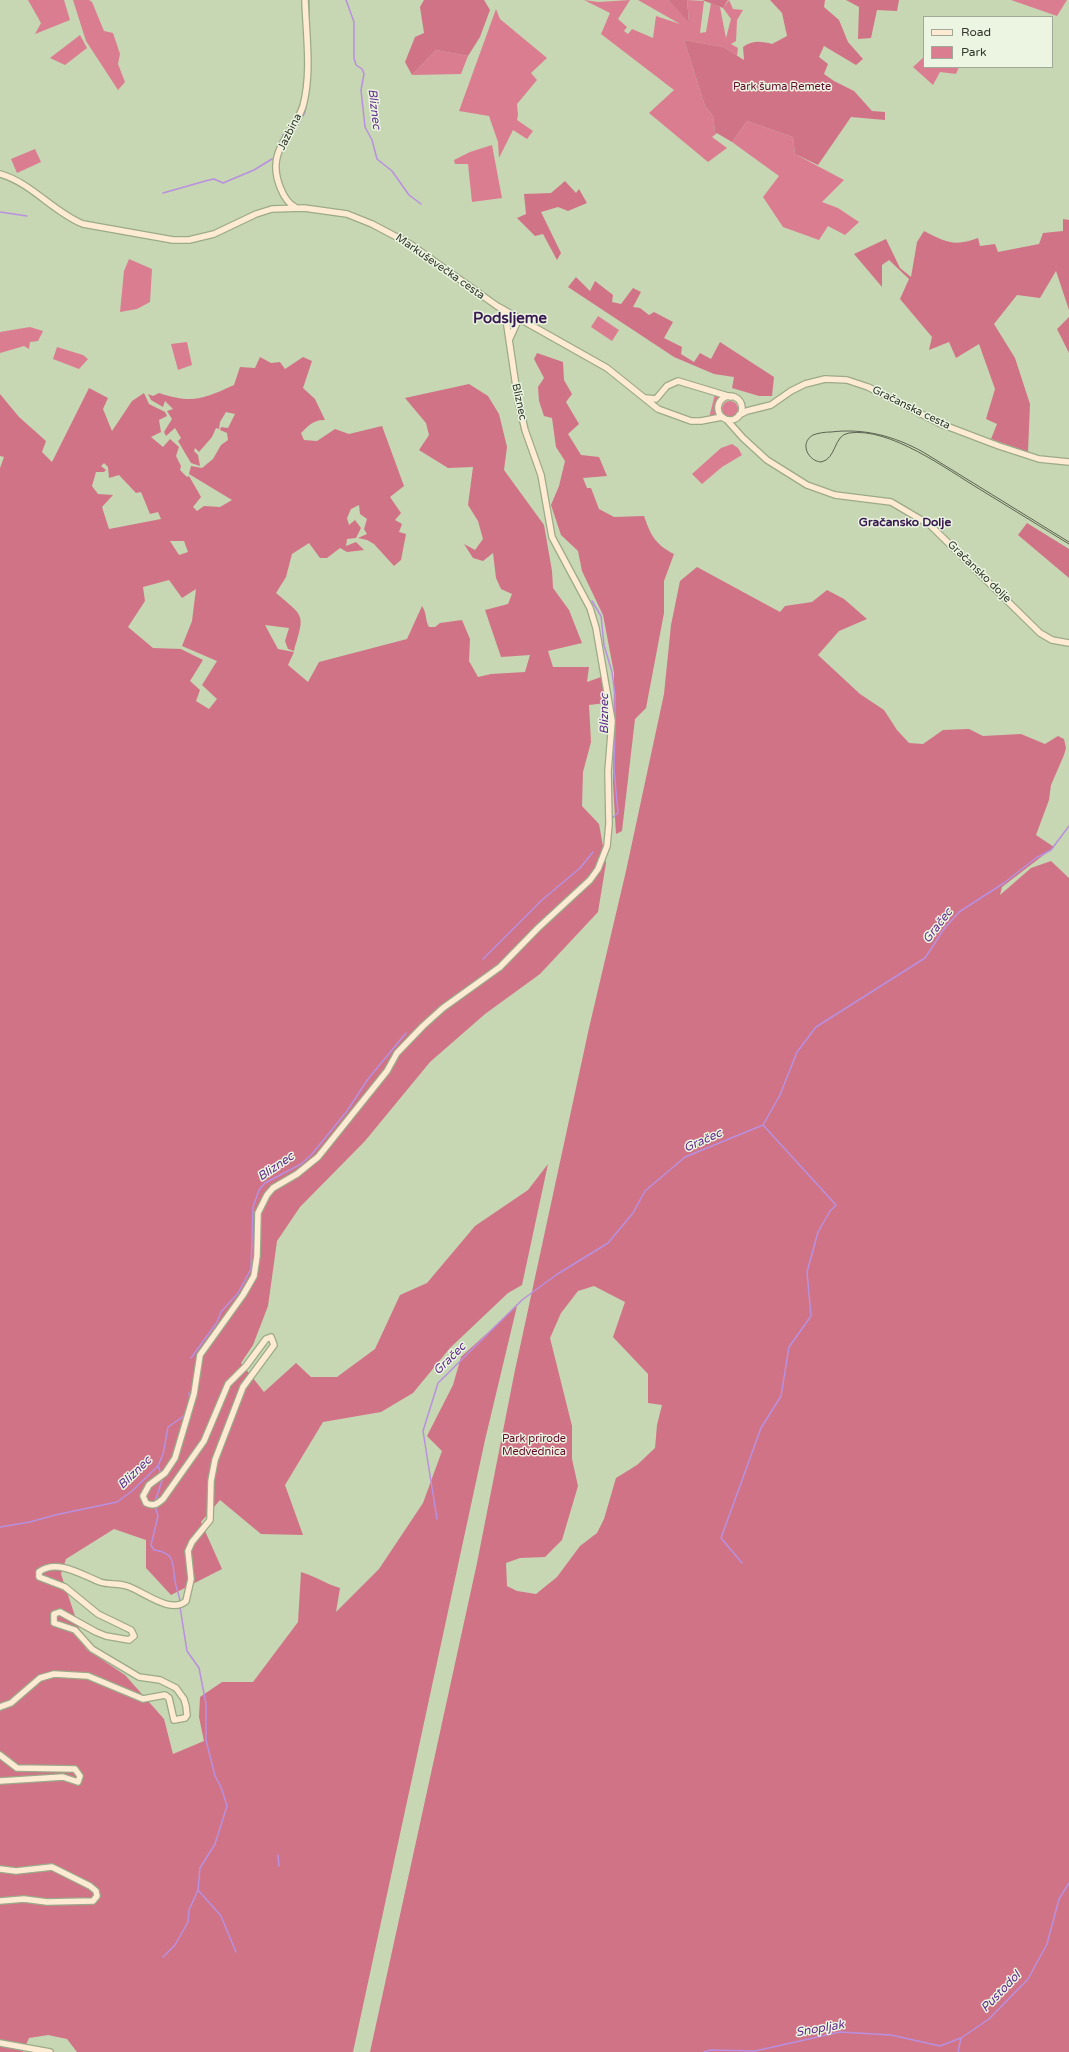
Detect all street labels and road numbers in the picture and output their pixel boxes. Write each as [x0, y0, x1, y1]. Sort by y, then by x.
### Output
street label: Jazbina [275, 111, 305, 153]
street label: Markuševečka cesta [393, 231, 487, 303]
street label: Bliznec [509, 382, 529, 422]
street label: Gračanska cesta [870, 383, 952, 433]
street label: Gračansko dolje [944, 538, 1014, 606]

